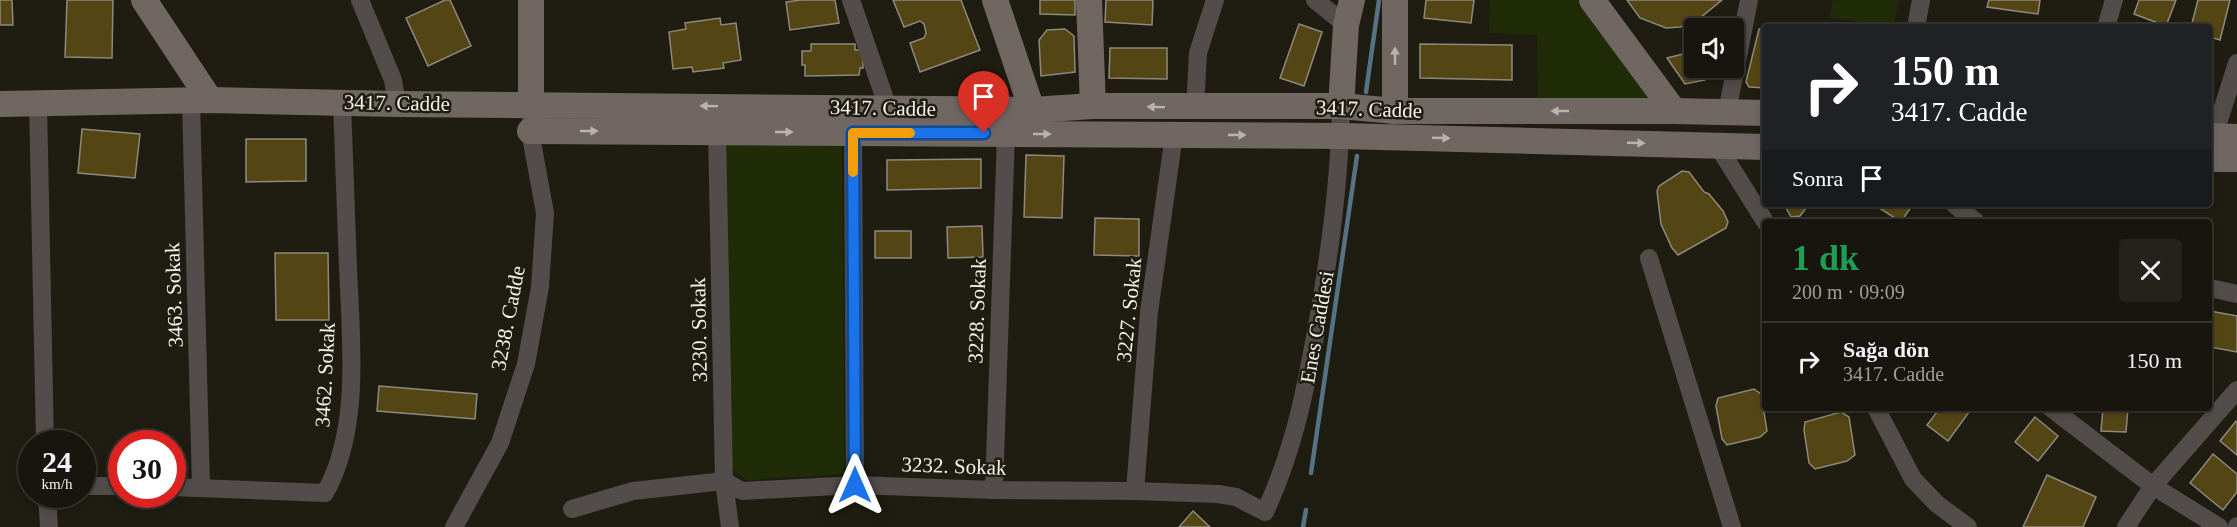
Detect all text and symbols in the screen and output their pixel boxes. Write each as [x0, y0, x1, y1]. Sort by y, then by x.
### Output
map controls [1684, 18, 1744, 78]
button: sound [1684, 18, 1744, 78]
one-way arrow [1390, 46, 1400, 65]
icon: right [1792, 48, 1870, 126]
text: 150 m [1891, 48, 2000, 94]
pin [958, 71, 1009, 133]
icon: arrive [967, 80, 1000, 113]
street label: 3417. Cadde [344, 90, 450, 116]
street label: 3417. Cadde [830, 95, 936, 121]
street label: 3417. Cadde [1316, 95, 1422, 123]
text: 3417. Cadde [1891, 97, 2027, 127]
one-way arrow [700, 101, 719, 111]
one-way arrow [1147, 102, 1166, 112]
one-way arrow [1551, 106, 1570, 116]
one-way arrow [579, 126, 598, 136]
one-way arrow [774, 127, 793, 137]
one-way arrow [1032, 129, 1051, 139]
one-way arrow [1227, 130, 1246, 140]
one-way arrow [1432, 133, 1451, 143]
one-way arrow [1626, 138, 1645, 148]
icon: arrive [1855, 162, 1888, 195]
text: Sonra [1792, 166, 1843, 191]
text: 1 dk [1792, 238, 1859, 278]
button: close [2119, 239, 2182, 302]
street label: 3463. Sokak [160, 242, 188, 348]
street label: 3227. Sokak [1112, 256, 1146, 363]
street label: 3228. Sokak [963, 258, 991, 364]
street label: 3238. Cadde [486, 264, 530, 372]
street label: Enes Caddesi [1295, 269, 1339, 385]
street label: 3230. Sokak [686, 277, 712, 383]
text: 200 m · 09:09 [1792, 281, 1905, 303]
street label: 3462. Sokak [310, 321, 340, 428]
text: Sağa dön [1843, 337, 1929, 362]
icon: right [1792, 345, 1825, 378]
text: 150 m [2126, 348, 2182, 373]
text: 3417. Cadde [1843, 363, 1944, 385]
speed limit sign: 30 [108, 430, 186, 508]
text: 24 [42, 445, 72, 478]
street label: 3232. Sokak [901, 452, 1007, 480]
position arrow [823, 453, 887, 517]
text: km/h [42, 476, 72, 492]

